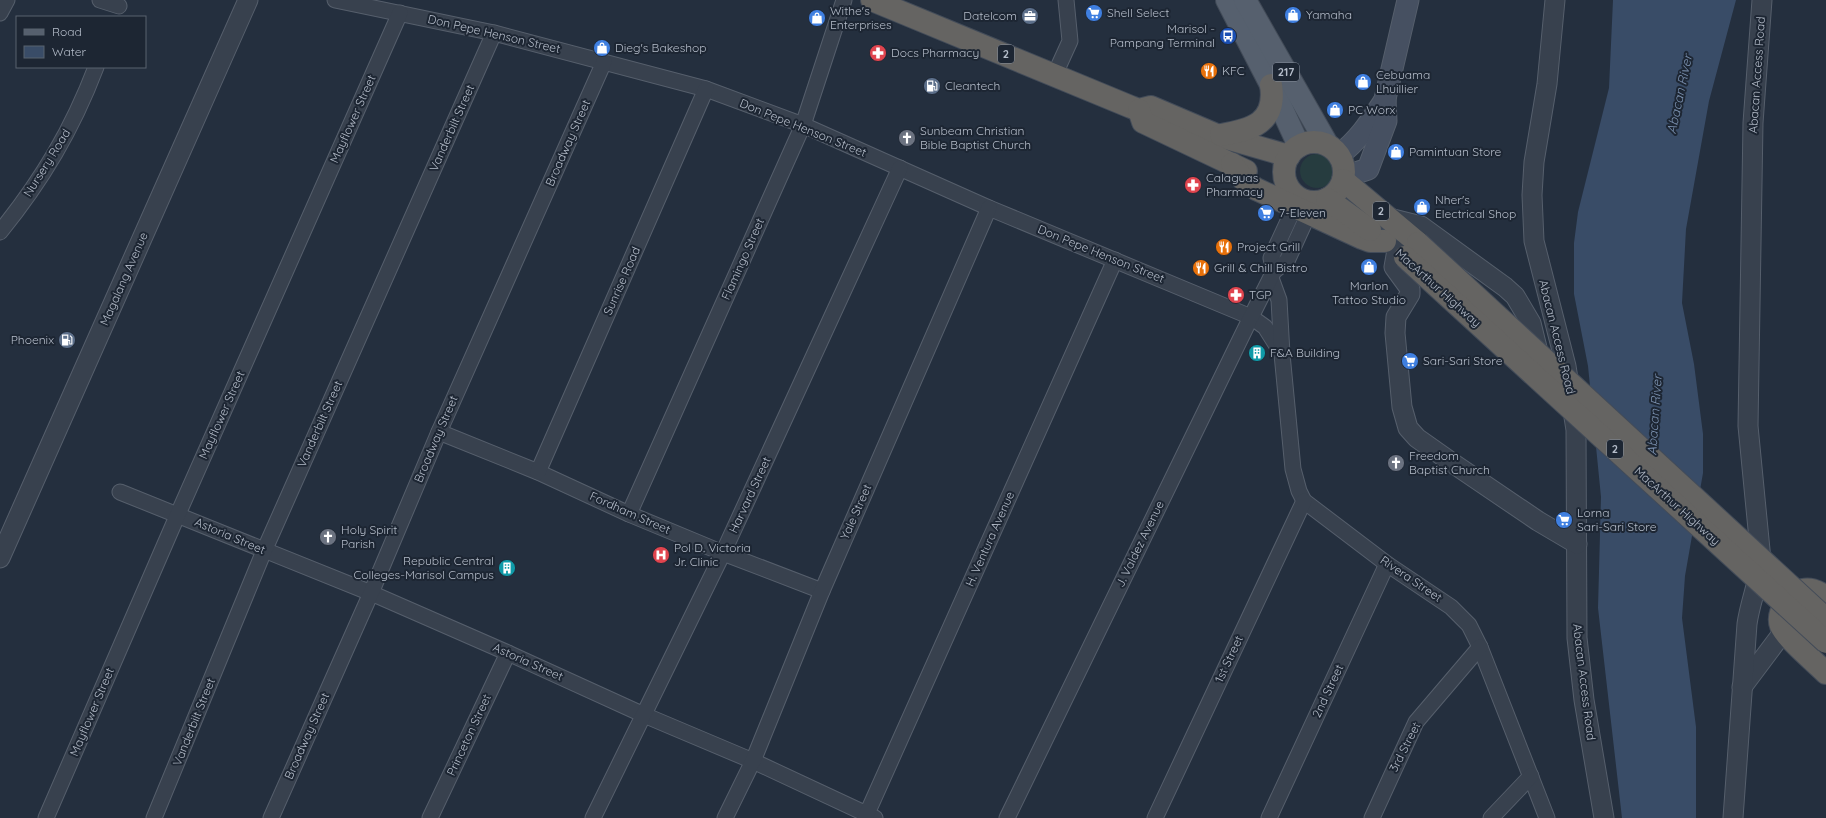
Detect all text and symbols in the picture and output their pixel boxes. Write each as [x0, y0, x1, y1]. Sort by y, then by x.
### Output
place label: Withe's Enterprises [830, 3, 892, 32]
supermarket icon: Shell Select [1084, 3, 1104, 23]
place label: Shell Select [1107, 5, 1169, 20]
shop icon: Yamaha [1283, 5, 1303, 25]
office icon: Datelcom [1020, 6, 1040, 26]
place label: Yamaha [1306, 7, 1352, 22]
shop icon: Withe's Enterprises [807, 8, 827, 28]
place label: Datelcom [963, 8, 1017, 23]
street label: Don Pepe Henson Street [426, 11, 562, 56]
legend [16, 16, 146, 68]
street label: Abacan Access Road [1745, 16, 1768, 134]
place label: Marisol - Pampang Terminal [1110, 21, 1215, 50]
text: Road [52, 24, 82, 39]
bus stop icon: Marisol - Pampang Terminal [1218, 26, 1238, 46]
shop icon: Dieg's Bakeshop [592, 38, 612, 58]
place label: Dieg's Bakeshop [615, 40, 707, 55]
pharmacy icon: Docs Pharmacy [868, 43, 888, 63]
text: Water [52, 44, 87, 59]
place label: Docs Pharmacy [891, 45, 979, 60]
road number: 2 [998, 45, 1014, 63]
water label: Abacan River [1663, 51, 1696, 135]
restaurant icon: KFC [1199, 61, 1219, 81]
place label: KFC [1222, 63, 1245, 78]
road number: 217 [1273, 63, 1299, 81]
place label: Cebuama Lhuillier [1376, 67, 1430, 96]
street label: Mayflower Street [326, 72, 379, 165]
shop icon: Cebuama Lhuillier [1353, 72, 1373, 92]
fuel station icon: Cleantech [922, 76, 942, 96]
place label: Cleantech [945, 78, 1000, 93]
street label: Vanderbilt Street [426, 82, 477, 174]
street label: Don Pepe Henson Street [738, 95, 869, 160]
street label: Broadway Street [542, 97, 593, 188]
shop icon: PC Worx [1325, 100, 1345, 120]
place label: PC Worx [1348, 102, 1396, 117]
place label: Sunbeam Christian Bible Baptist Church [920, 123, 1031, 152]
street label: Nursery Road [20, 126, 73, 199]
church icon: Sunbeam Christian Bible Baptist Church [897, 128, 917, 148]
shop icon: Pamintuan Store [1386, 142, 1406, 162]
place label: Pamintuan Store [1409, 144, 1502, 159]
place label: Calaguas Pharmacy [1206, 170, 1263, 199]
pharmacy icon: Calaguas Pharmacy [1183, 175, 1203, 195]
place label: Nher's Electrical Shop [1435, 192, 1516, 221]
shop icon: Nher's Electrical Shop [1412, 197, 1432, 217]
road number: 2 [1373, 202, 1389, 220]
supermarket icon: 7-Eleven [1256, 203, 1276, 223]
place label: 7-Eleven [1279, 205, 1326, 220]
street label: Flamingo Street [718, 216, 767, 302]
street label: Don Pepe Henson Street [1036, 221, 1167, 286]
street label: Magalang Avenue [96, 230, 151, 328]
restaurant icon: Project Grill [1214, 237, 1234, 257]
place label: Project Grill [1237, 239, 1300, 254]
street label: Sunrise Road [600, 244, 643, 317]
street label: MacArthur Highway [1392, 245, 1484, 330]
shop icon: Marlon Tattoo Studio [1359, 257, 1379, 277]
restaurant icon: Grill & Chill Bistro [1191, 258, 1211, 278]
place label: Grill & Chill Bistro [1214, 260, 1307, 275]
place label: Marlon Tattoo Studio [1332, 278, 1406, 307]
street label: Abacan Access Road [1536, 278, 1579, 396]
pharmacy icon: TGP [1226, 285, 1246, 305]
place label: TGP [1249, 287, 1272, 302]
fuel station icon: Phoenix [57, 330, 77, 350]
place label: Phoenix [11, 332, 54, 347]
building icon: F&A Building [1247, 343, 1267, 363]
place label: F&A Building [1270, 345, 1340, 360]
supermarket icon: Sari-Sari Store [1400, 351, 1420, 371]
place label: Sari-Sari Store [1423, 353, 1503, 368]
street label: Mayflower Street [195, 368, 248, 461]
water label: Abacan River [1643, 372, 1665, 456]
street label: Vanderbilt Street [294, 378, 345, 470]
street label: Broadway Street [410, 393, 461, 485]
road number: 2 [1607, 440, 1623, 458]
place label: Freedom Baptist Church [1409, 448, 1490, 477]
church icon: Freedom Baptist Church [1386, 453, 1406, 473]
street label: Harvard Street [725, 454, 774, 535]
street label: MacArthur Highway [1631, 463, 1723, 548]
street label: Yale Street [837, 482, 874, 542]
street label: Fordham Street [588, 488, 673, 537]
street label: H. Ventura Avenue [962, 489, 1017, 589]
street label: J. Valdez Avenue [1112, 498, 1167, 589]
place label: Lorna Sari-Sari Store [1577, 505, 1657, 534]
supermarket icon: Lorna Sari-Sari Store [1554, 510, 1574, 530]
street label: Astoria Street [193, 514, 268, 557]
place label: Holy Spirit Parish [341, 522, 397, 551]
church icon: Holy Spirit Parish [318, 527, 338, 547]
place label: Pol D. Victoria Jr. Clinic [674, 540, 751, 569]
hospital icon: Pol D. Victoria Jr. Clinic [651, 545, 671, 565]
street label: Rivera Street [1377, 552, 1445, 605]
place label: Republic Central Colleges-Marisol Campus [353, 553, 494, 582]
building icon: Republic Central Colleges-Marisol Campus [497, 558, 517, 578]
street label: Abacan Access Road [1570, 623, 1599, 741]
street label: 1st Street [1211, 633, 1246, 685]
street label: Astoria Street [491, 639, 566, 684]
street label: 2nd Street [1309, 662, 1346, 720]
street label: Mayflower Street [66, 665, 117, 758]
street label: Vanderbilt Street [169, 676, 218, 768]
street label: Broadway Street [281, 690, 332, 781]
street label: Princeton Street [443, 691, 494, 778]
street label: 3rd Street [1386, 719, 1423, 774]

